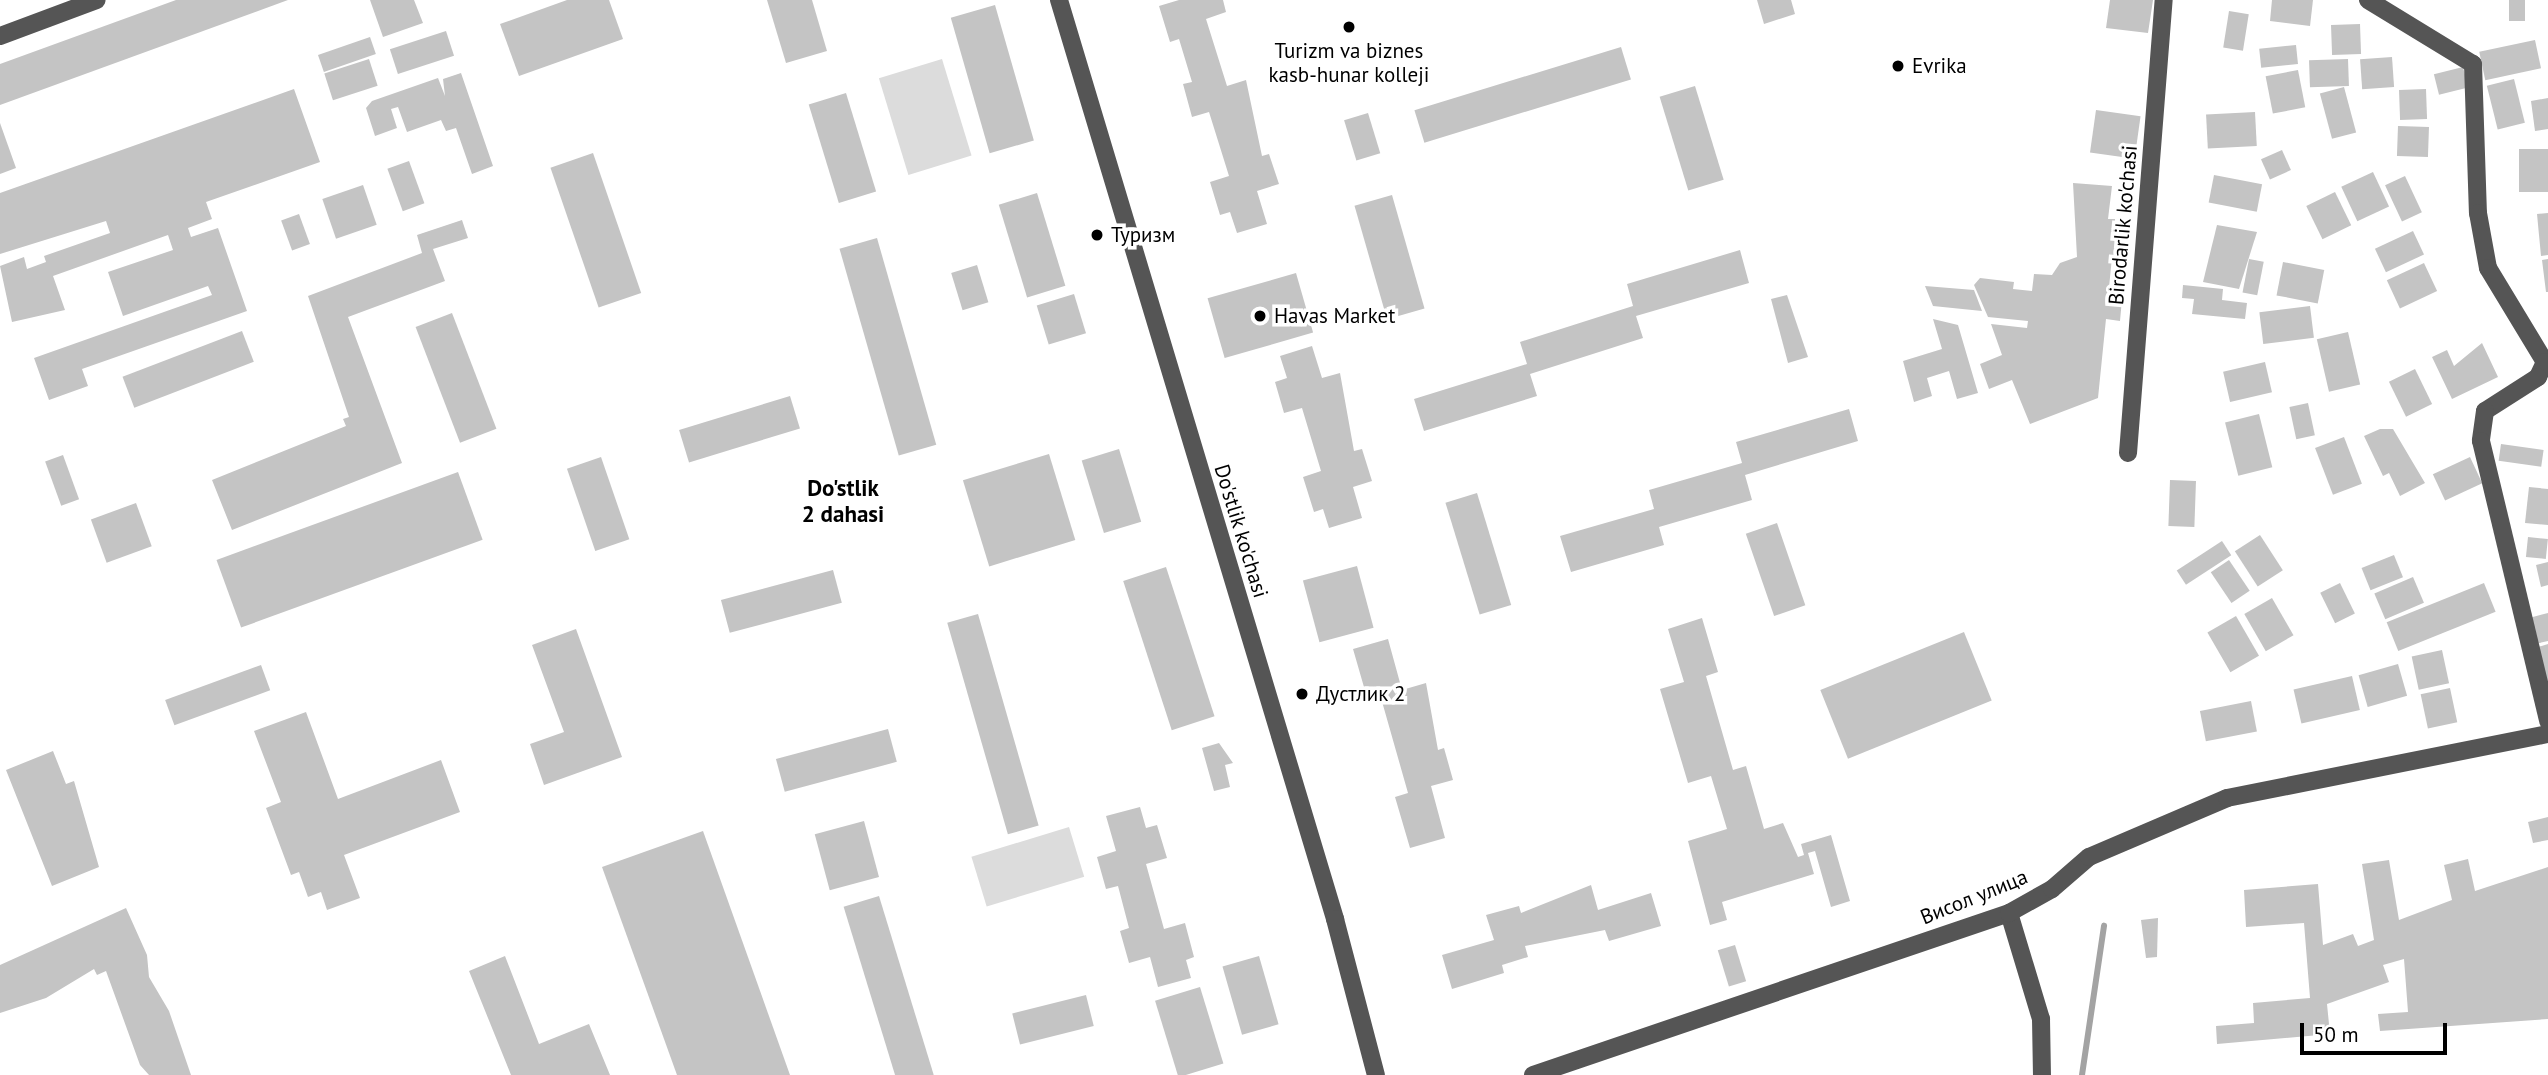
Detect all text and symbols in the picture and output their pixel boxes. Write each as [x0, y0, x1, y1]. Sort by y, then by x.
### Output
marker: Turizm va biznes kasb-hunar kolleji [1341, 19, 1357, 35]
place label: Turizm va biznes kasb-hunar kolleji [1269, 38, 1429, 88]
place label: Evrika [1912, 53, 1967, 79]
marker: Evrika [1890, 58, 1906, 74]
street label: Birodarlik ko'chasi [2103, 144, 2143, 306]
place label: Туризм [1111, 222, 1175, 248]
marker: Туризм [1089, 227, 1105, 243]
place label: Havas Market [1274, 303, 1395, 329]
marker: Havas Market [1252, 308, 1268, 324]
street label: Do'stlik ko'chasi [1209, 461, 1273, 601]
district label: Do'stlik 2 dahasi [802, 474, 884, 528]
place label: Дустлик 2 [1316, 681, 1405, 707]
marker: Дустлик 2 [1294, 686, 1310, 702]
street label: Висол улица [1917, 864, 2031, 930]
scale bar [2303, 1009, 2450, 1052]
text: 50 m [2313, 1021, 2359, 1048]

